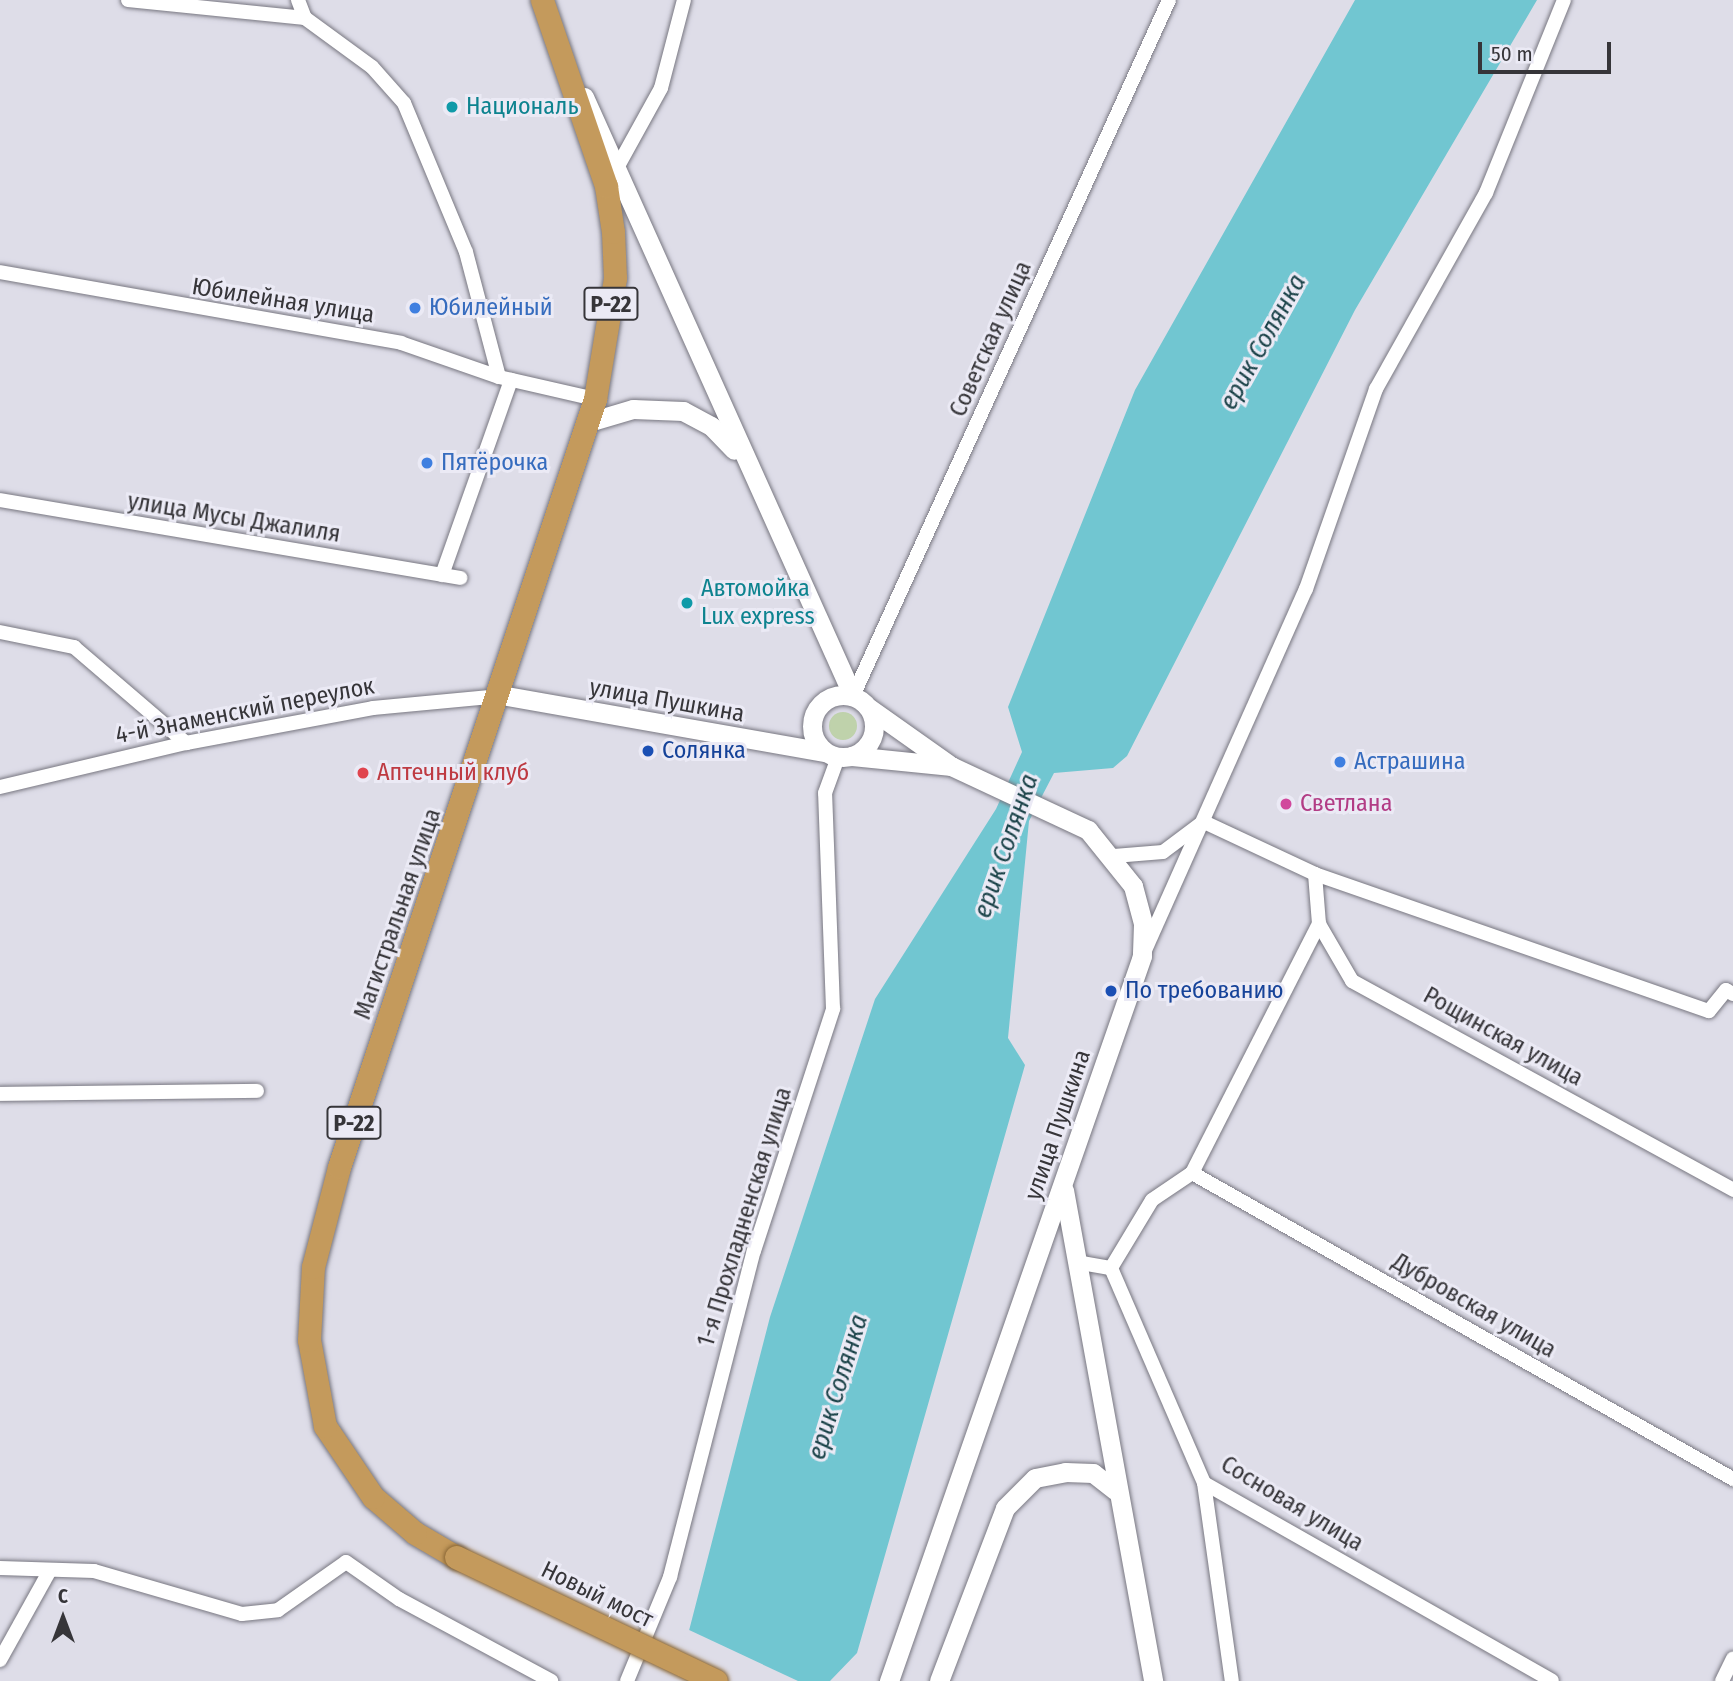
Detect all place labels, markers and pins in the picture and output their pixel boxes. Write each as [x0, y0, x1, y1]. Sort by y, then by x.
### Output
place label: Националь [466, 93, 579, 121]
marker: Националь [444, 99, 460, 115]
place label: Юбилейный [429, 294, 553, 322]
marker: Юбилейный [407, 300, 423, 316]
place label: Пятёрочка [441, 449, 548, 477]
marker: Пятёрочка [419, 455, 435, 471]
place label: Автомойка Lux express [701, 575, 815, 631]
marker: Автомойка Lux express [679, 595, 695, 611]
place label: Солянка [662, 737, 746, 765]
marker: Солянка [640, 743, 656, 759]
place label: Астрашина [1354, 748, 1466, 776]
marker: Астрашина [1332, 754, 1348, 770]
place label: Аптечный клуб [377, 759, 529, 787]
marker: Аптечный клуб [355, 765, 371, 781]
place label: Светлана [1300, 790, 1392, 818]
marker: Светлана [1278, 796, 1294, 812]
place label: По требованию [1125, 977, 1283, 1005]
marker: По требованию [1103, 983, 1119, 999]

